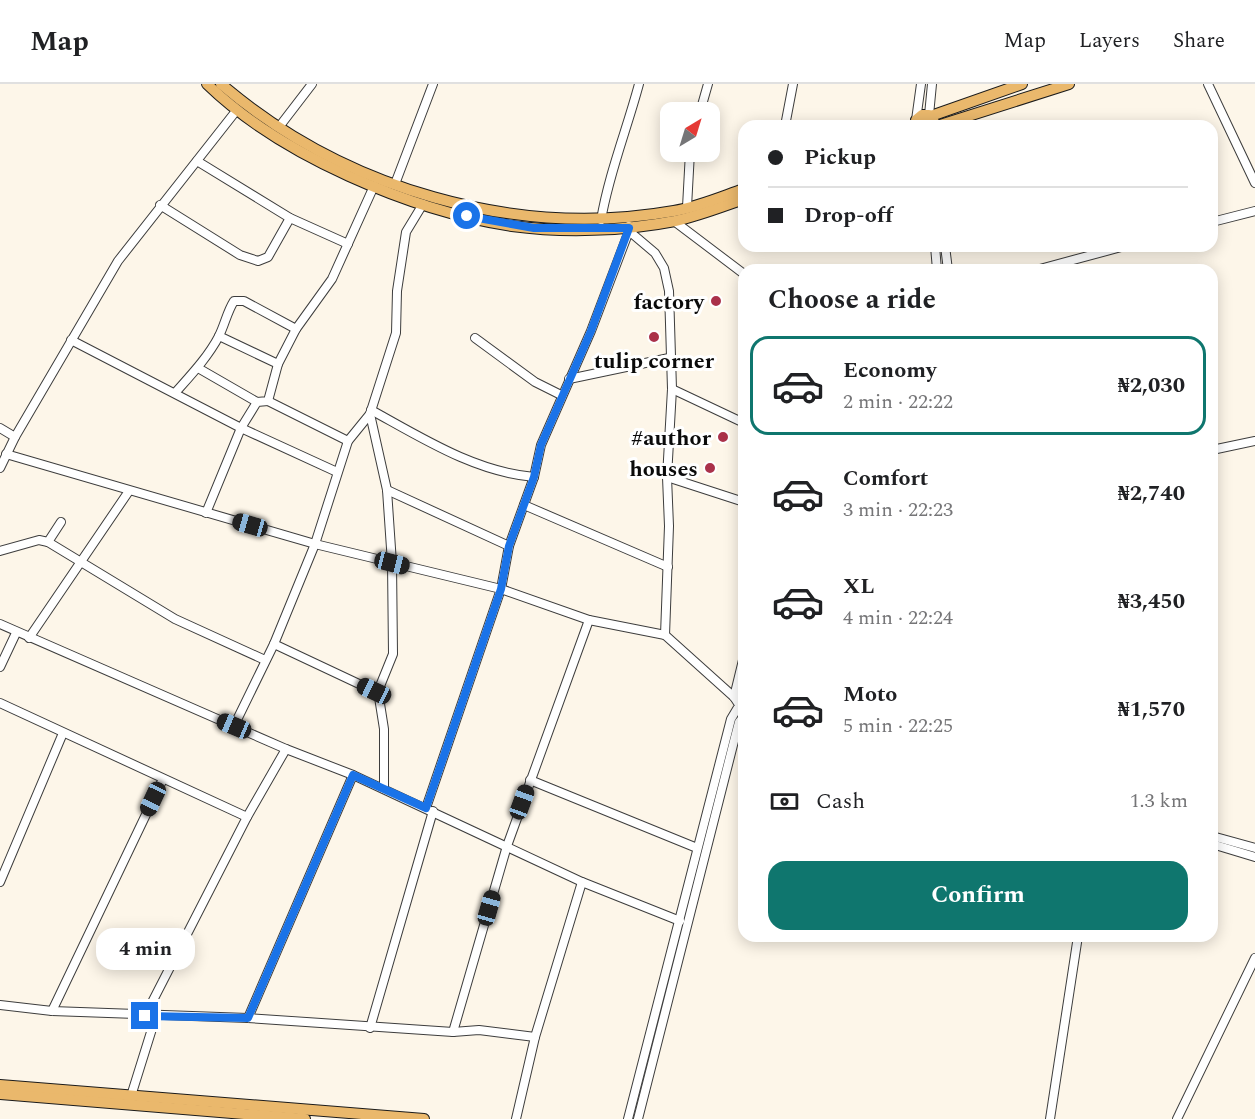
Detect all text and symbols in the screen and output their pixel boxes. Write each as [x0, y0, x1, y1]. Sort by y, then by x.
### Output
text: Map [30, 20, 89, 63]
text: Map [1004, 25, 1046, 57]
text: Layers [1079, 25, 1140, 57]
text: Share [1173, 25, 1225, 57]
north arrow [660, 102, 720, 162]
map controls [660, 102, 720, 162]
text: Pickup [804, 141, 876, 174]
text: Drop-off [804, 199, 893, 232]
route start [453, 202, 480, 229]
text: Choose a ride [768, 279, 936, 321]
place label: factory [633, 286, 706, 319]
marker: factory [709, 294, 723, 308]
marker: tulip corner [647, 330, 661, 344]
place label: tulip corner [594, 345, 715, 378]
text: Economy [843, 354, 936, 387]
icon: car [771, 359, 825, 413]
text: ₦2,030 [1117, 369, 1185, 402]
text: 2 min · 22:22 [843, 387, 953, 417]
place label: #author [631, 422, 712, 455]
marker: #author [716, 430, 730, 444]
place label: houses [629, 453, 698, 486]
marker: houses [703, 461, 717, 475]
text: Comfort [843, 462, 928, 495]
icon: car [771, 467, 825, 521]
text: ₦2,740 [1117, 477, 1185, 510]
text: 3 min · 22:23 [843, 495, 953, 525]
car [230, 511, 270, 539]
car [372, 550, 412, 576]
text: XL [843, 570, 874, 603]
icon: car [771, 575, 825, 629]
text: ₦3,450 [1117, 585, 1185, 618]
text: 4 min · 22:24 [843, 603, 953, 633]
car [354, 675, 394, 707]
text: Moto [843, 678, 897, 711]
icon: car [771, 683, 825, 737]
text: ₦1,570 [1117, 693, 1185, 726]
car [214, 711, 254, 741]
text: 5 min · 22:25 [843, 711, 953, 741]
car [137, 779, 169, 819]
car [507, 782, 537, 822]
icon: cash [768, 785, 801, 818]
text: Cash [816, 785, 865, 818]
text: 1.3 km [1130, 786, 1188, 816]
button: Confirm [768, 861, 1188, 930]
car [475, 888, 503, 928]
callout: 4 min [96, 929, 195, 971]
text: 4 min [119, 934, 172, 964]
route end [131, 1002, 158, 1029]

